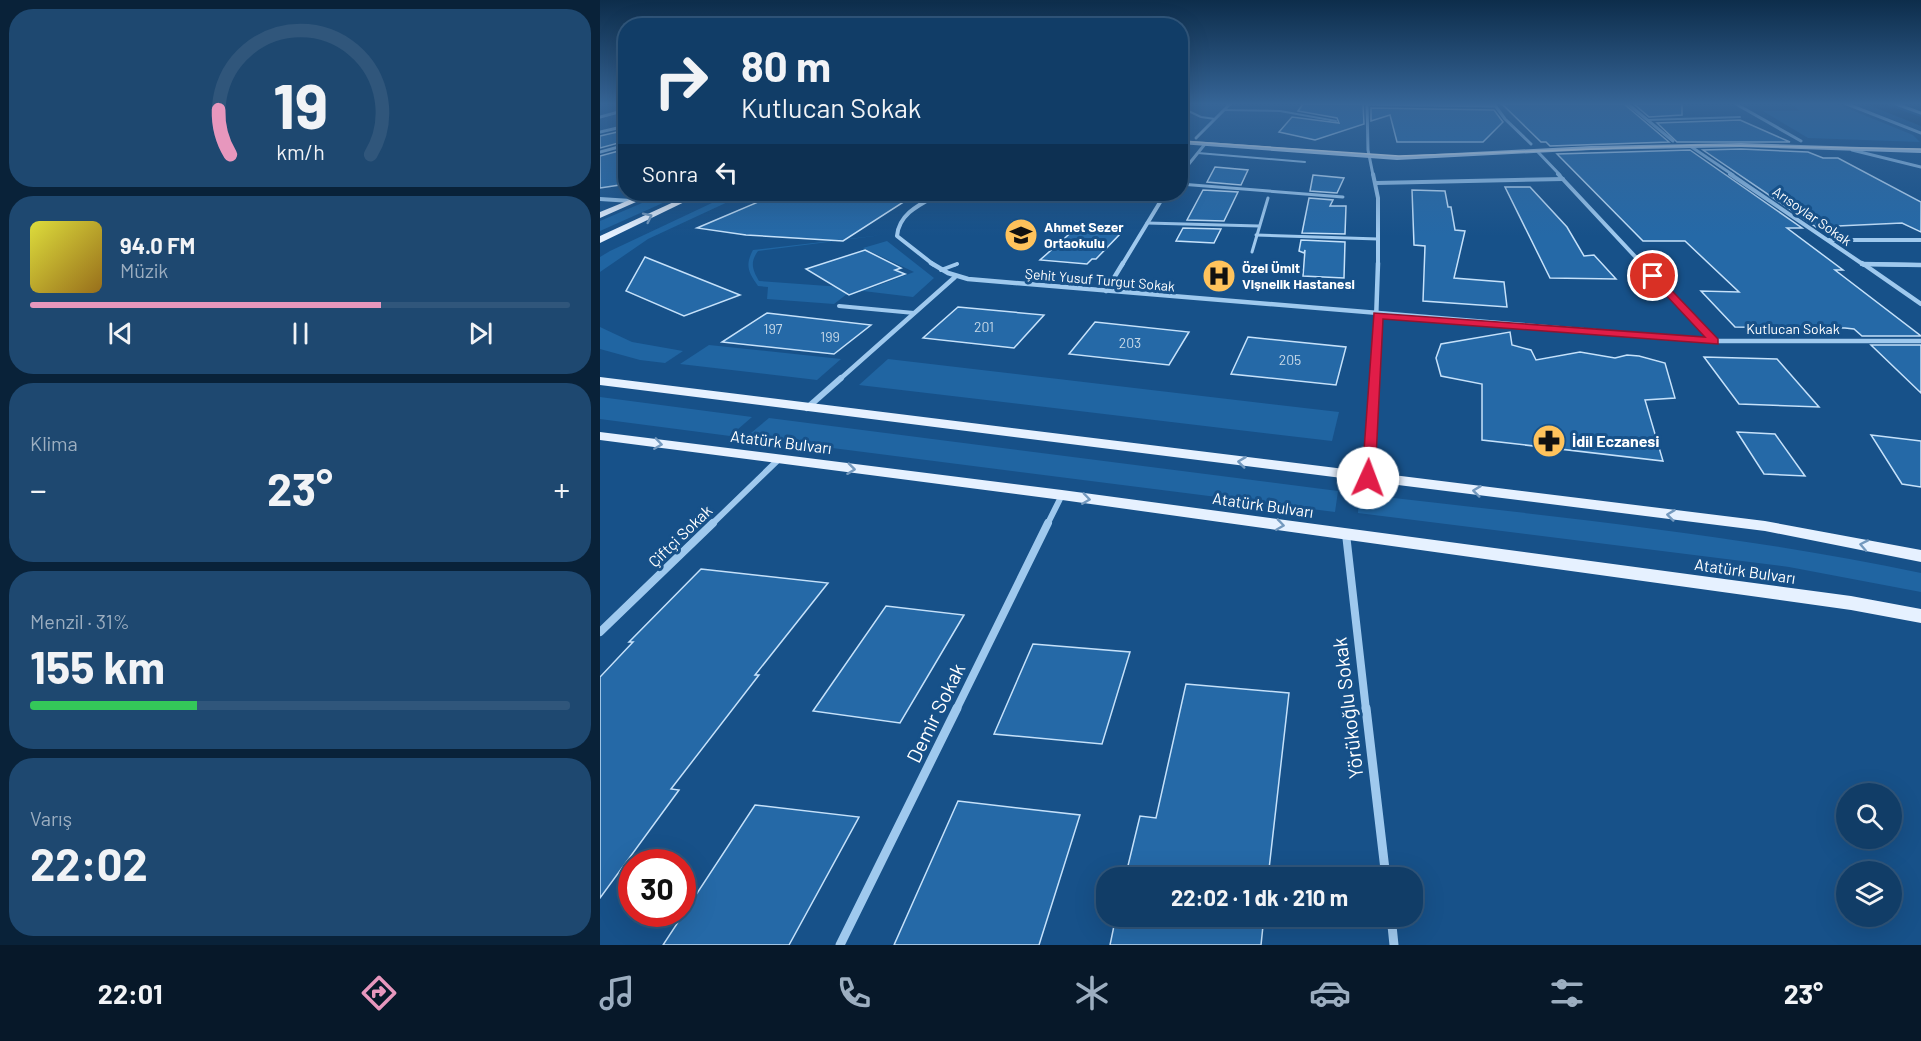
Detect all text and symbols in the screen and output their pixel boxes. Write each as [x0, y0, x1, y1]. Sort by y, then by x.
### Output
text: 80 m [741, 40, 831, 90]
icon: right [642, 42, 720, 120]
text: 19 [272, 67, 328, 141]
text: Kutlucan Sokak [741, 91, 921, 123]
text: km/h [276, 139, 324, 164]
icon: left [710, 156, 743, 189]
text: Sonra [642, 160, 698, 186]
street label: Arısoylar Sokak [1770, 182, 1855, 249]
one-way arrow [642, 212, 653, 224]
school or university icon: Ahmet Sezer Ortaokulu [1003, 217, 1039, 253]
place label: Ahmet Sezer Ortaokulu [1044, 218, 1124, 251]
text: 94.0 FM [120, 232, 195, 258]
pin [1627, 250, 1678, 301]
text: Müzik [120, 258, 168, 282]
hospital icon: Özel Ümit Vişnelik Hastanesi [1201, 258, 1237, 294]
place label: Özel Ümit Vişnelik Hastanesi [1242, 259, 1355, 292]
icon: arrive [1636, 259, 1669, 292]
street label: Şehit Yusuf Turgut Sokak [1024, 264, 1176, 295]
icon: previous [104, 317, 137, 350]
icon: pause [284, 317, 317, 350]
icon: next [464, 317, 497, 350]
house number: 201 [974, 318, 994, 335]
house number: 197 [764, 320, 783, 337]
street label: Kutlucan Sokak [1746, 320, 1840, 337]
house number: 199 [820, 328, 840, 345]
house number: 203 [1119, 334, 1141, 351]
house number: 205 [1279, 351, 1301, 368]
pharmacy icon: İdil Eczanesi [1531, 423, 1567, 459]
street label: Atatürk Bulvarı [729, 426, 833, 457]
text: Klima [30, 431, 78, 455]
place label: İdil Eczanesi [1572, 431, 1659, 450]
one-way arrow [653, 438, 663, 450]
position arrow [1336, 446, 1400, 510]
one-way arrow [1238, 457, 1247, 469]
text: 23° [267, 461, 333, 515]
one-way arrow [847, 462, 856, 475]
text: − [30, 469, 47, 509]
text: + [553, 469, 570, 509]
one-way arrow [1473, 485, 1482, 498]
street label: Atatürk Bulvarı [1211, 488, 1315, 521]
one-way arrow [1082, 492, 1091, 504]
street label: Çiftçi Sokak [644, 501, 716, 571]
one-way arrow [1666, 509, 1676, 521]
one-way arrow [1275, 519, 1284, 531]
one-way arrow [1859, 539, 1869, 552]
street label: Atatürk Bulvarı [1693, 554, 1797, 587]
text: Menzil · 31% [30, 609, 130, 633]
street label: Yörükoğlu Sokak [1326, 636, 1368, 780]
text: 155 km [30, 639, 165, 693]
street label: Demir Sokak [901, 659, 970, 766]
map controls [1836, 783, 1902, 927]
button: search [1836, 783, 1902, 849]
text: Varış [30, 806, 72, 830]
text: 22:02 [30, 836, 148, 890]
speed limit sign: 30 [618, 849, 696, 927]
button: layers [1836, 861, 1902, 927]
text: 22:02 · 1 dk · 210 m [1171, 884, 1348, 910]
icon: directions [358, 972, 400, 1014]
icon: music [596, 972, 638, 1014]
icon: phone [833, 972, 875, 1014]
icon: climate [1071, 972, 1113, 1014]
icon: car [1309, 972, 1351, 1014]
icon: filters [1546, 972, 1588, 1014]
text: 22:01 [98, 977, 163, 1009]
text: 23° [1784, 977, 1823, 1009]

